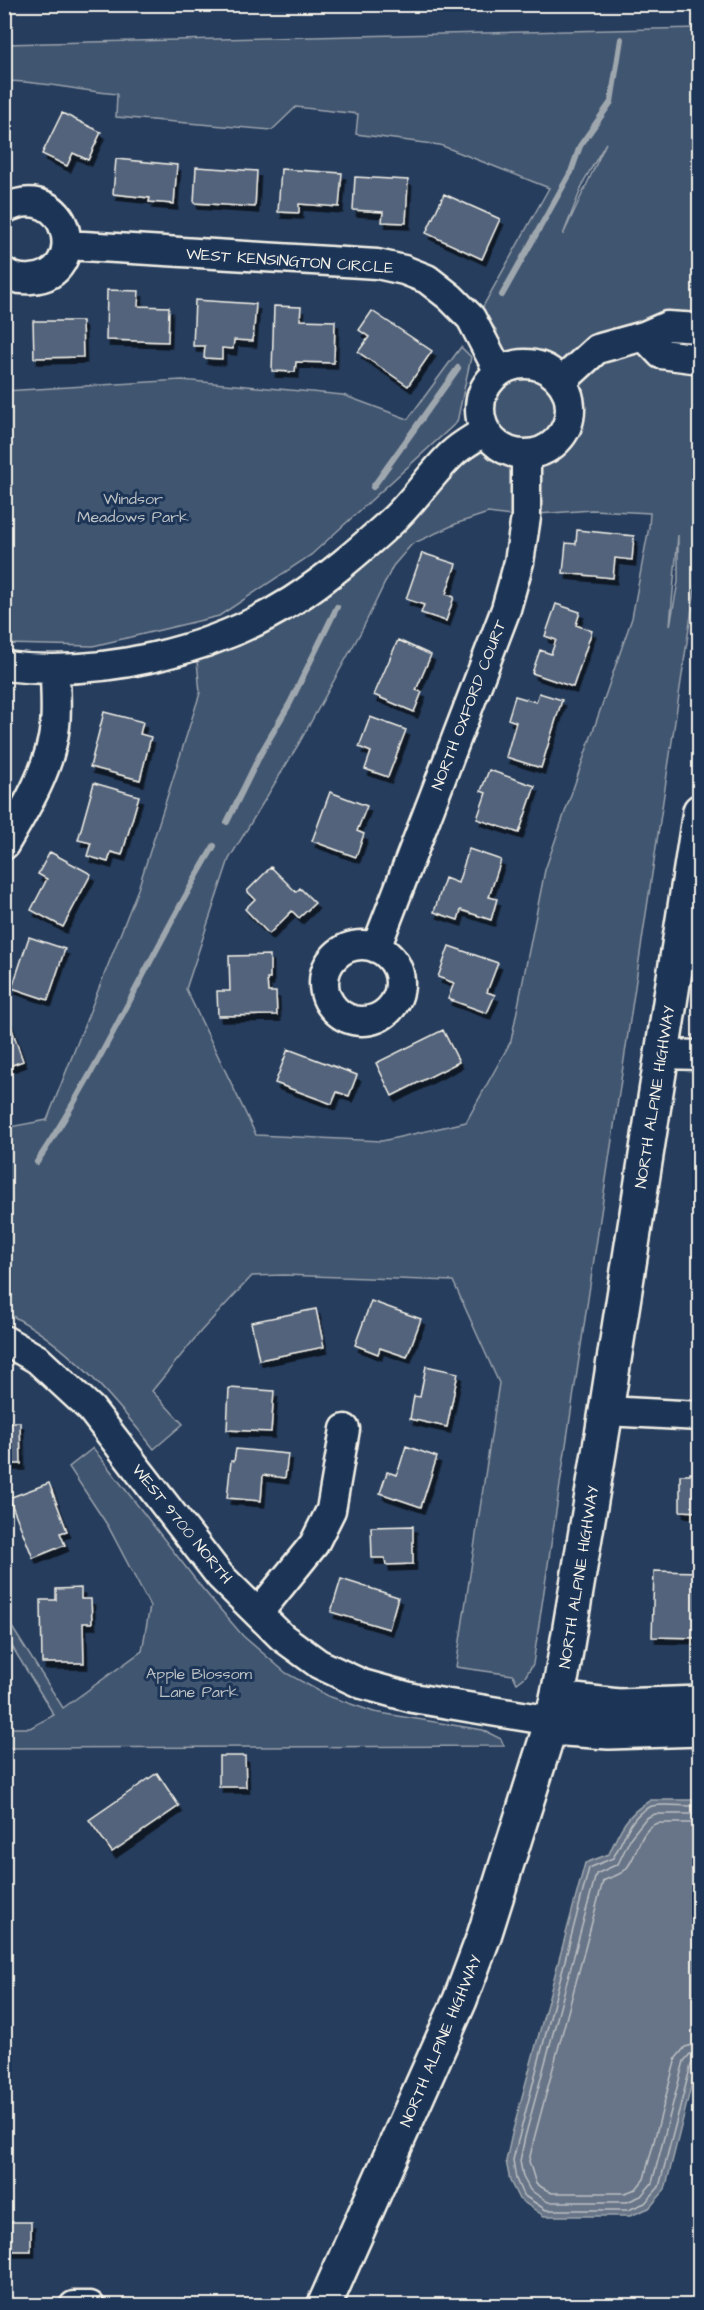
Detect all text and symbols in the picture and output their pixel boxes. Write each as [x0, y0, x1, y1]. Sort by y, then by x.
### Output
street label: WEST KENSINGTON CIRCLE [185, 243, 395, 279]
park label: Windsor Meadows Park [77, 488, 189, 528]
street label: NORTH OXFORD COURT [426, 617, 512, 793]
street label: NORTH ALPINE HIGHWAY [630, 1004, 680, 1190]
street label: WEST 9700 NORTH [127, 1459, 237, 1589]
street label: NORTH ALPINE HIGHWAY [554, 1484, 604, 1670]
park label: Apple Blossom Lane Park [146, 1663, 253, 1703]
street label: NORTH ALPINE HIGHWAY [395, 1951, 487, 2130]

